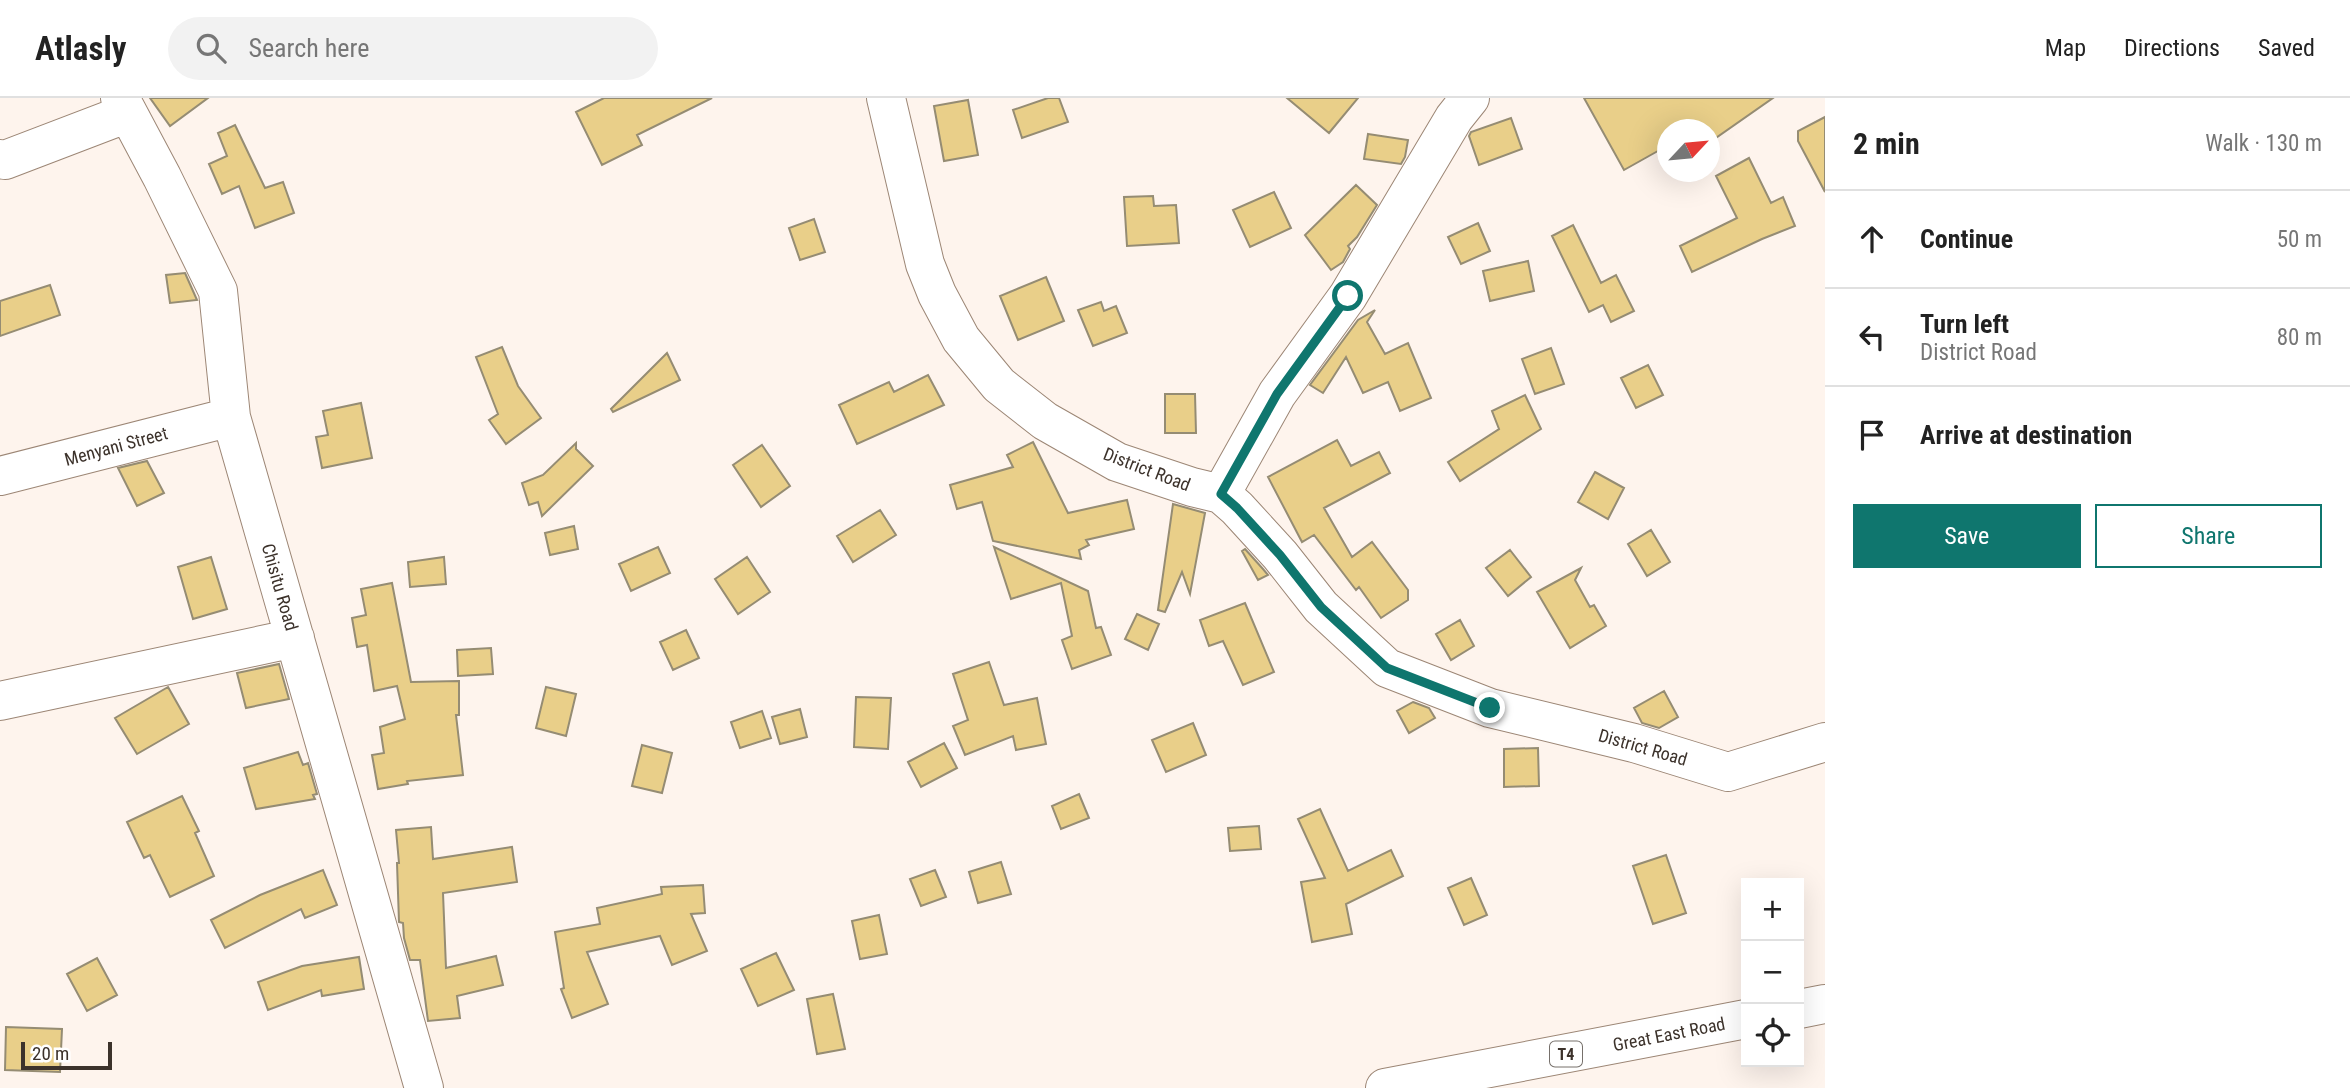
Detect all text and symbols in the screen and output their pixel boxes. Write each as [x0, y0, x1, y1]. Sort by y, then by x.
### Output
search box [168, 17, 658, 80]
text: Atlasly [35, 29, 126, 68]
icon: search [192, 29, 230, 67]
text: Search here [248, 33, 369, 63]
text: Map [2045, 34, 2086, 62]
text: Directions [2124, 34, 2220, 62]
text: Saved [2258, 34, 2315, 62]
north arrow [1657, 119, 1720, 182]
text: 2 min [1853, 126, 1920, 161]
text: Walk · 130 m [2205, 130, 2322, 157]
icon: ahead [1853, 220, 1891, 258]
text: Continue [1920, 224, 2013, 254]
text: 50 m [2277, 226, 2322, 253]
route start [1332, 280, 1363, 311]
text: Turn left [1920, 309, 2009, 339]
icon: left [1853, 318, 1891, 356]
text: 80 m [2277, 324, 2322, 351]
text: District Road [1920, 339, 2037, 366]
icon: arrive [1853, 416, 1891, 454]
text: Arrive at destination [1920, 420, 2132, 450]
street label: Menyani Street [62, 422, 170, 470]
street label: District Road [1101, 443, 1193, 495]
button: Save [1853, 504, 2081, 568]
button: Share [2095, 504, 2322, 568]
street label: Chisitu Road [258, 541, 302, 633]
route end [1474, 692, 1505, 723]
street label: District Road [1596, 724, 1690, 770]
map controls [1741, 878, 1804, 1067]
button: + [1741, 878, 1804, 941]
button: − [1741, 941, 1804, 1004]
button: locate [1741, 1004, 1804, 1067]
street label: Great East Road [1611, 1013, 1727, 1055]
scale bar [21, 1039, 112, 1071]
text: 20 m [32, 1042, 69, 1065]
road number: T4 [1550, 1042, 1582, 1066]

